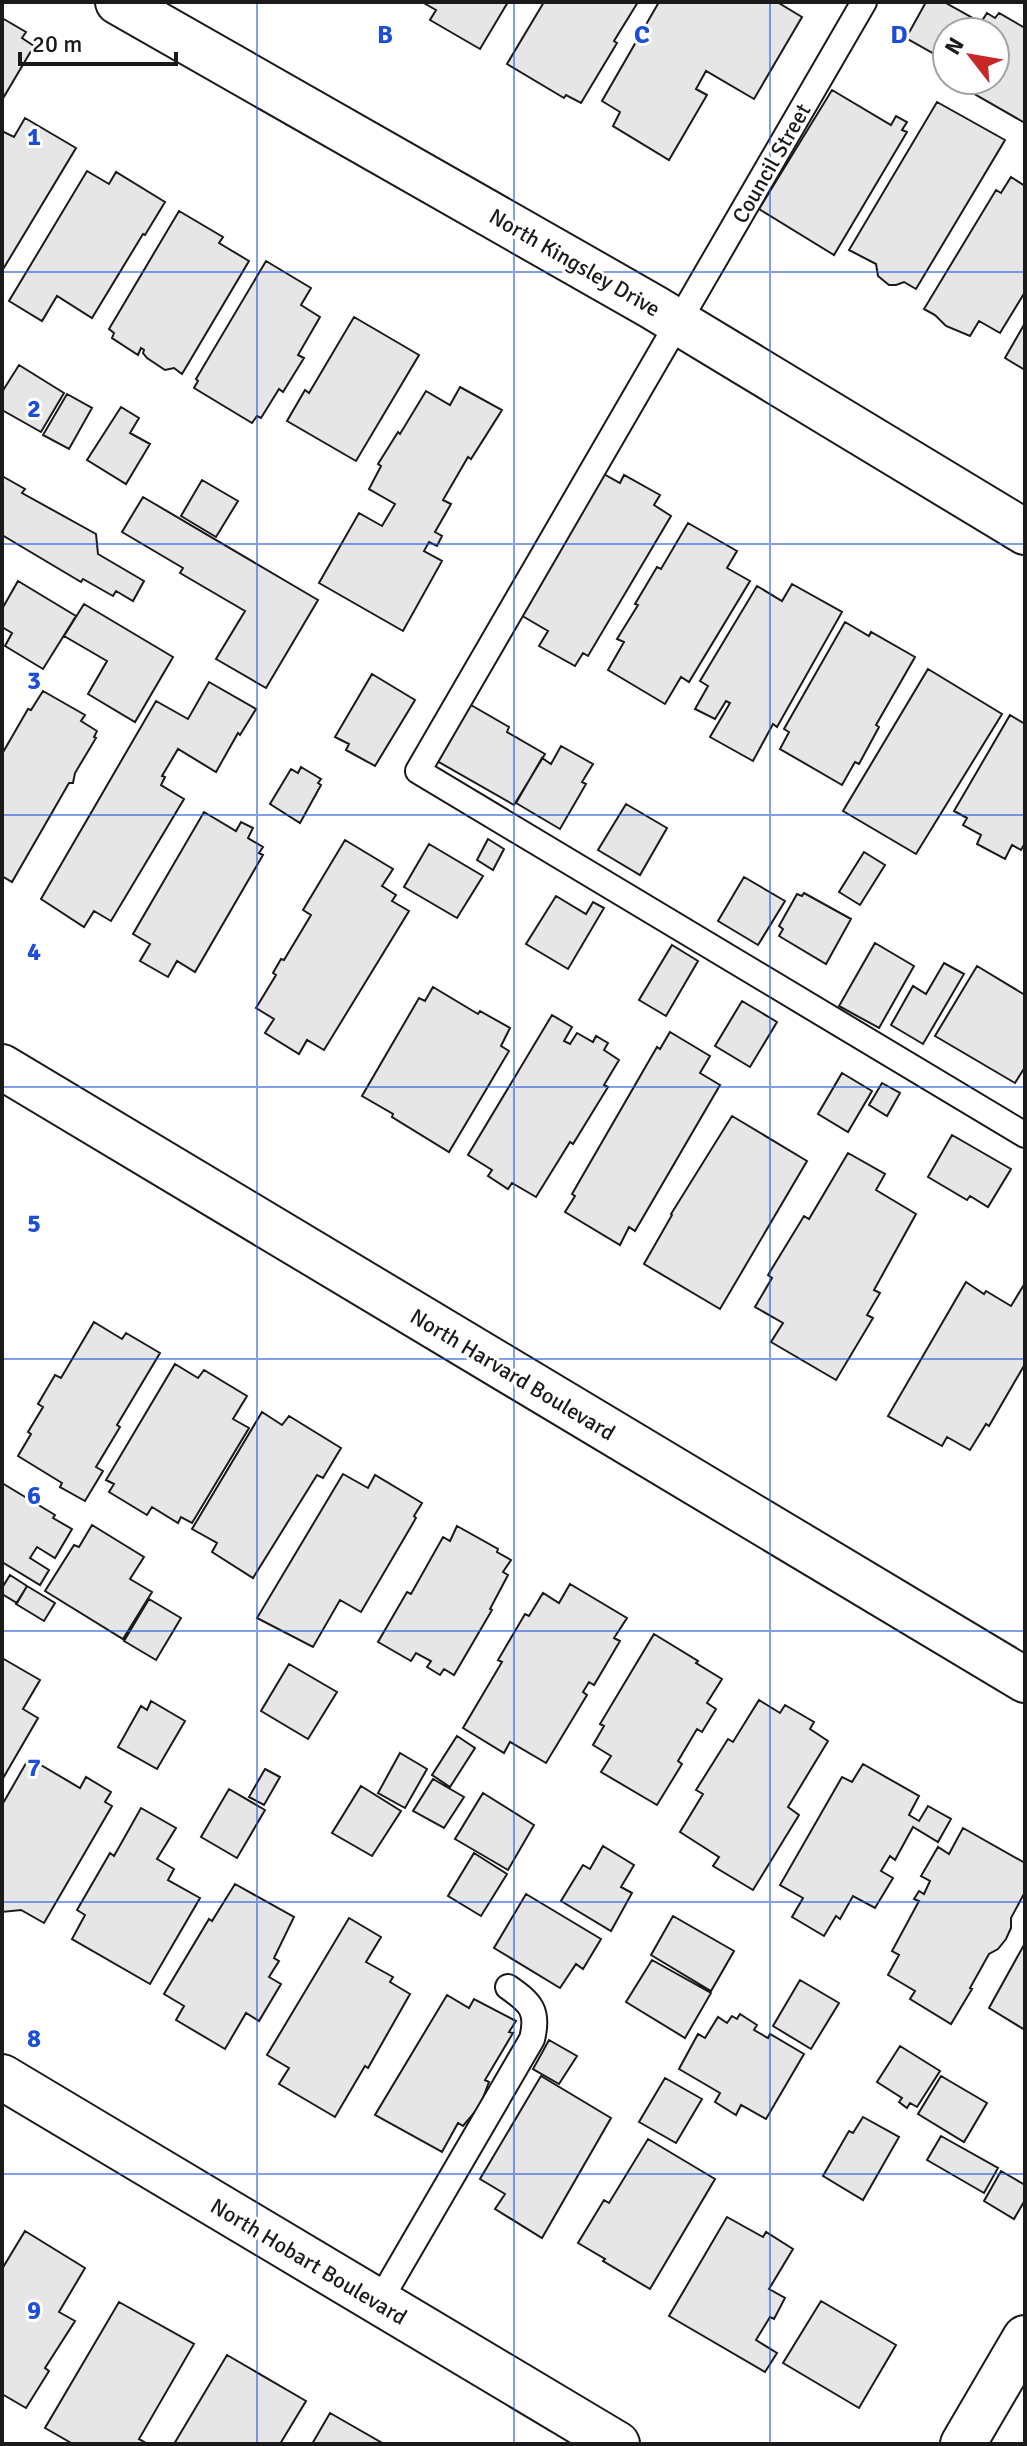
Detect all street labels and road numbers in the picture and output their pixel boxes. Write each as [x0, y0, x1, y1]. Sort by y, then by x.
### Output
street label: Council Street [726, 98, 817, 228]
street label: North Kingsley Drive [484, 202, 665, 322]
street label: North Harvard Boulevard [405, 1303, 620, 1446]
street label: North Hobart Boulevard [206, 2192, 412, 2331]

